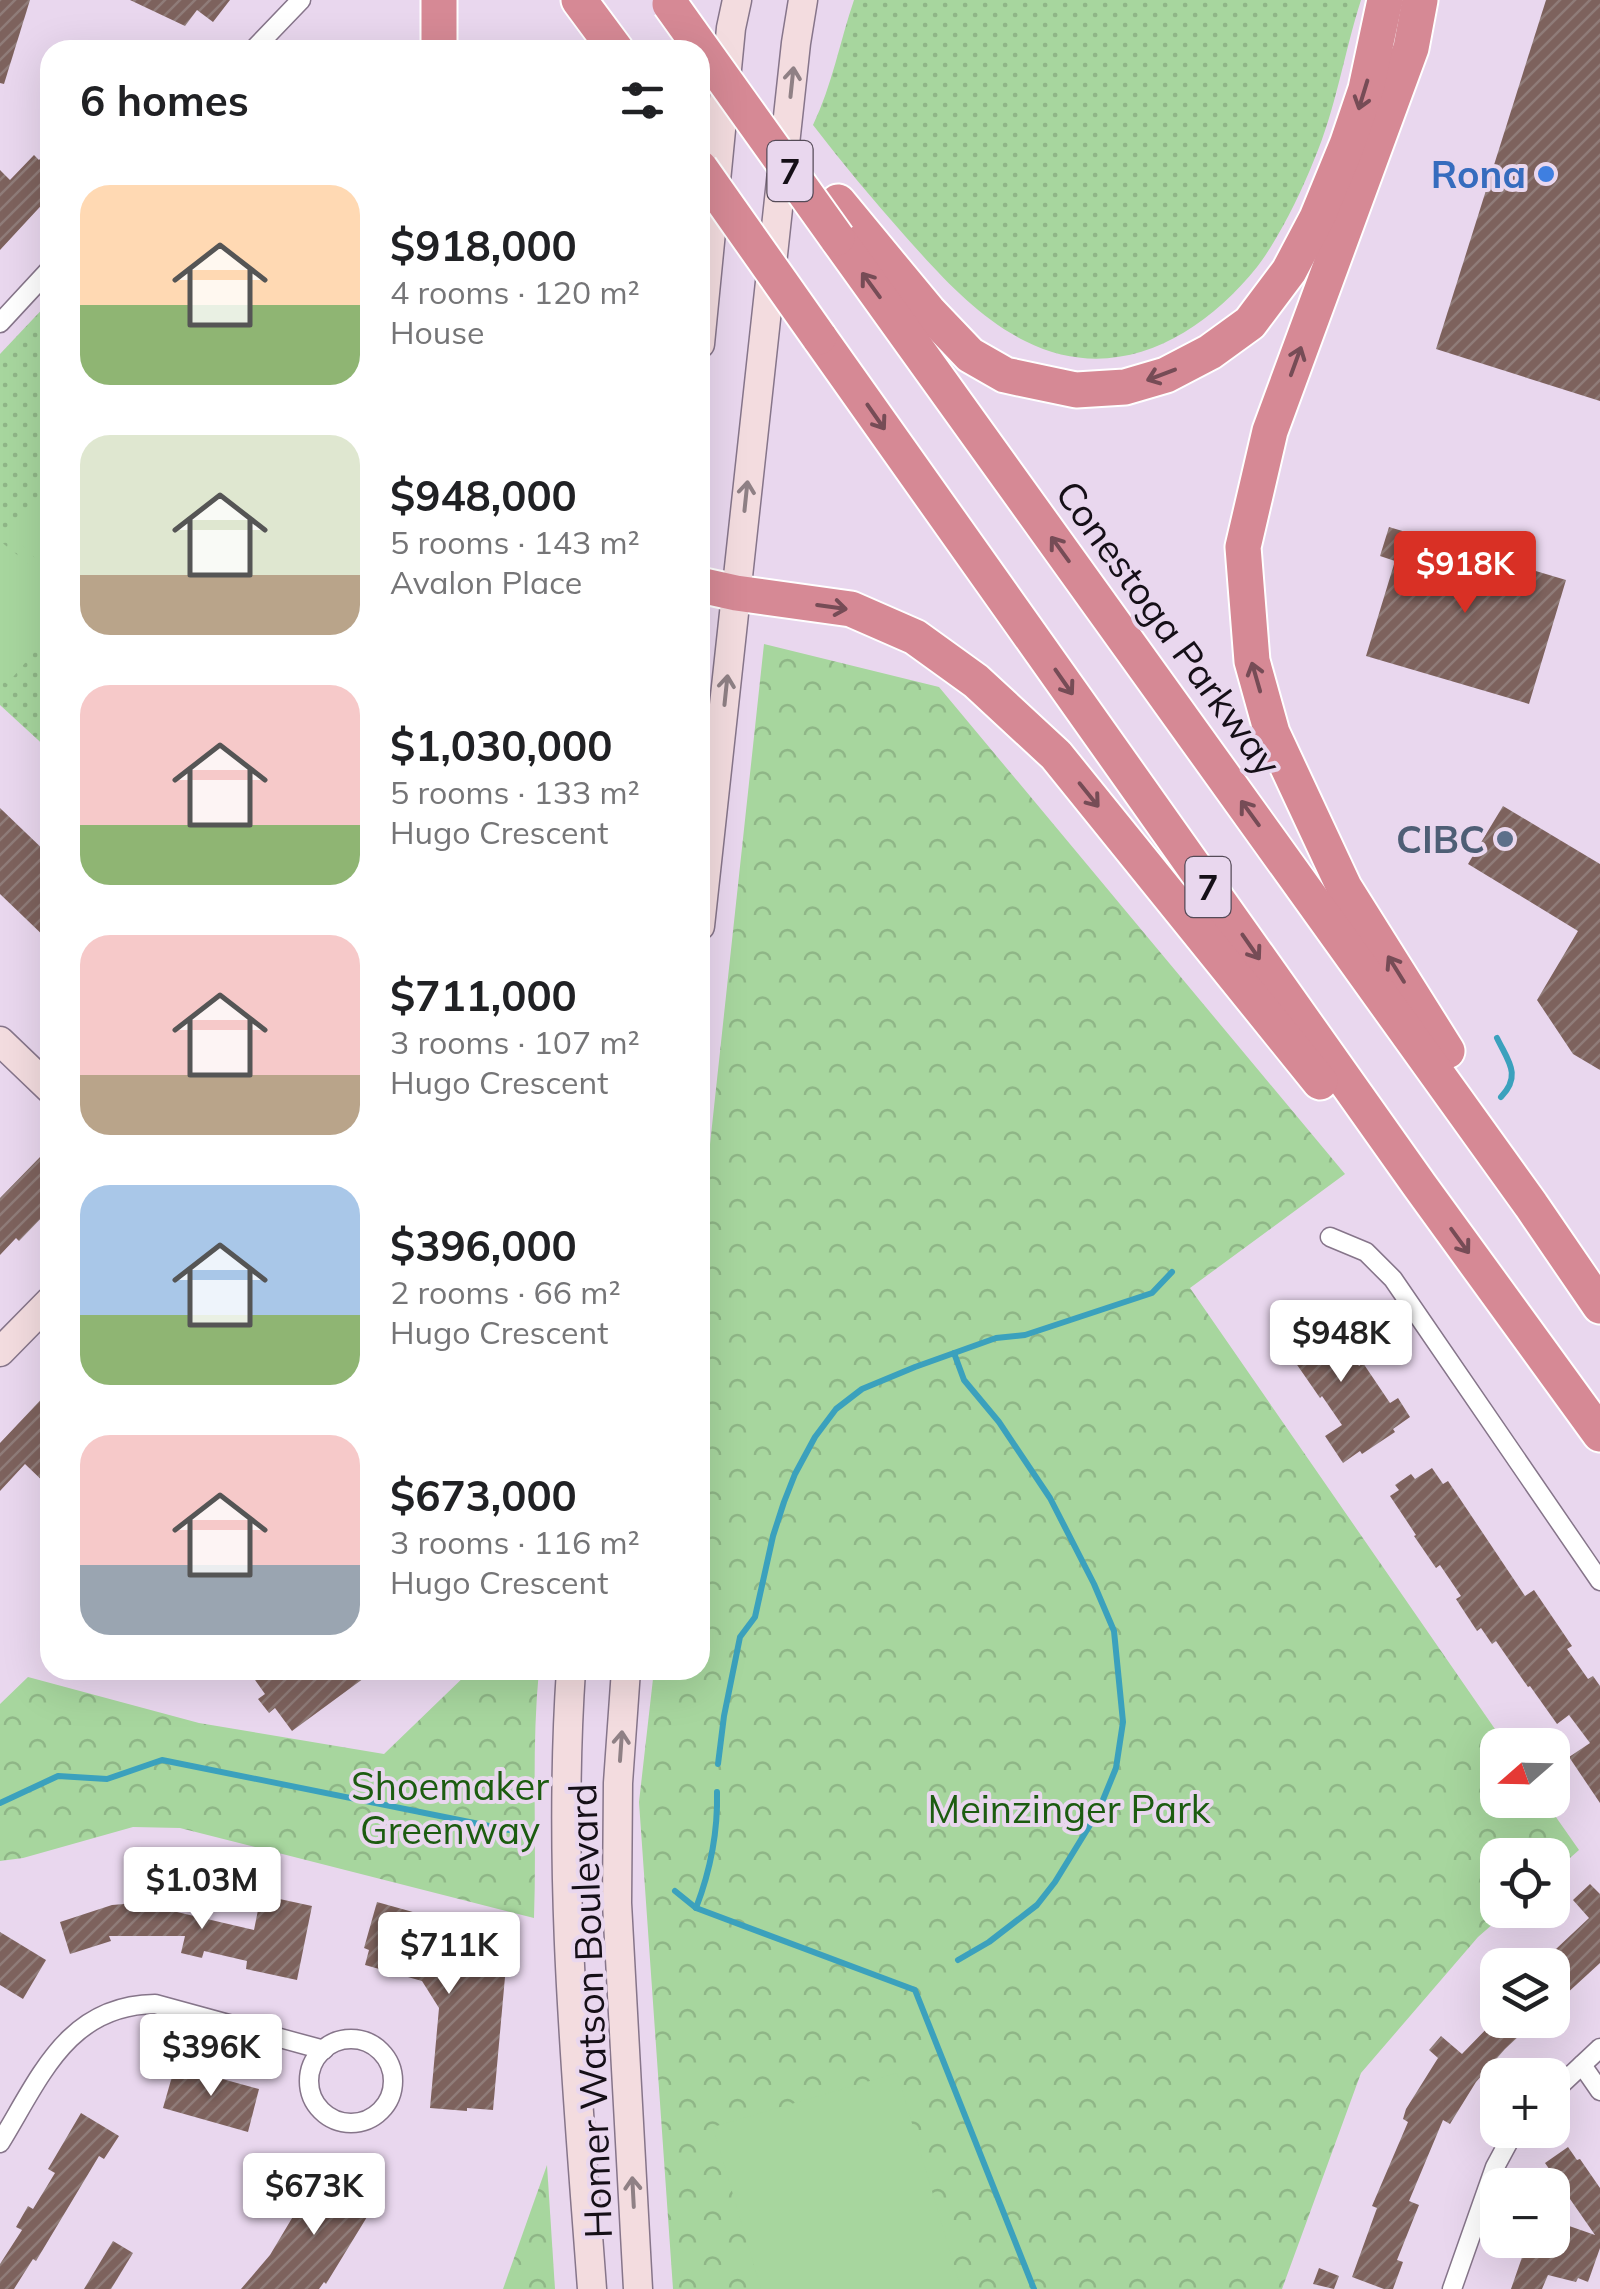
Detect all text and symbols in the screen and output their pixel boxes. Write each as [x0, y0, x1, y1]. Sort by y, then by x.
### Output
one-way arrow [783, 67, 802, 99]
icon: filters [615, 73, 670, 128]
text: 6 homes [80, 74, 249, 127]
one-way arrow [1353, 79, 1371, 110]
road number: 7 [768, 141, 812, 201]
place label: Rona [1431, 150, 1526, 198]
marker: Rona [1535, 163, 1557, 185]
text: $918,000 [390, 219, 577, 272]
icon: home [160, 225, 280, 345]
text: 4 rooms · 120 m² [390, 272, 640, 312]
one-way arrow [861, 272, 882, 299]
text: House [390, 312, 485, 352]
one-way arrow [1288, 346, 1306, 377]
one-way arrow [1147, 368, 1177, 386]
one-way arrow [865, 403, 886, 430]
text: $948,000 [390, 469, 577, 522]
street label: Conestoga Parkway [1046, 471, 1292, 785]
icon: home [160, 475, 280, 595]
one-way arrow [737, 481, 756, 513]
text: 5 rooms · 143 m² [390, 522, 640, 562]
pin: $918K [1395, 531, 1535, 616]
one-way arrow [1050, 536, 1071, 563]
text: $918K [1416, 543, 1514, 583]
text: Avalon Place [390, 562, 582, 602]
one-way arrow [816, 598, 848, 616]
one-way arrow [1246, 662, 1265, 693]
one-way arrow [1053, 668, 1074, 695]
one-way arrow [716, 675, 735, 707]
text: $1,030,000 [390, 719, 612, 772]
icon: home [160, 725, 280, 845]
text: 5 rooms · 133 m² [390, 772, 640, 812]
one-way arrow [1078, 782, 1100, 808]
one-way arrow [1240, 800, 1261, 827]
text: Hugo Crescent [390, 812, 608, 852]
place label: CIBC [1396, 815, 1485, 863]
marker: CIBC [1494, 828, 1516, 850]
road number: 7 [1186, 857, 1230, 917]
one-way arrow [1240, 933, 1261, 961]
one-way arrow [1385, 955, 1406, 984]
text: $711,000 [390, 969, 577, 1022]
icon: home [160, 975, 280, 1095]
text: 3 rooms · 107 m² [390, 1022, 640, 1062]
text: Hugo Crescent [390, 1062, 608, 1102]
text: $396,000 [390, 1219, 577, 1272]
icon: home [160, 1225, 280, 1345]
one-way arrow [1449, 1227, 1470, 1254]
text: 2 rooms · 66 m² [390, 1272, 621, 1312]
pin: $948K [1271, 1300, 1411, 1385]
text: Hugo Crescent [390, 1312, 608, 1352]
text: $948K [1292, 1312, 1390, 1352]
text: $673,000 [390, 1469, 577, 1522]
icon: home [160, 1475, 280, 1595]
text: 3 rooms · 116 m² [390, 1522, 640, 1562]
text: Hugo Crescent [390, 1562, 608, 1602]
north arrow [1480, 1728, 1570, 1818]
map controls [1480, 1728, 1570, 2258]
one-way arrow [611, 1730, 630, 1762]
park label: Shoemaker Greenway [351, 1762, 549, 1854]
street label: Homer Watson Boulevard [558, 1783, 622, 2239]
park label: Meinzinger Park [928, 1785, 1211, 1833]
button: locate [1480, 1838, 1570, 1928]
pin: $1.03M [121, 1847, 283, 1932]
text: $1.03M [146, 1859, 258, 1899]
pin: $711K [379, 1912, 519, 1997]
text: $711K [400, 1924, 498, 1964]
button: layers [1480, 1948, 1570, 2038]
pin: $396K [141, 2014, 281, 2099]
text: $396K [162, 2026, 260, 2066]
button: + [1480, 2058, 1570, 2148]
pin: $673K [244, 2153, 384, 2238]
text: $673K [265, 2165, 363, 2205]
button: − [1480, 2168, 1570, 2258]
one-way arrow [623, 2176, 642, 2208]

